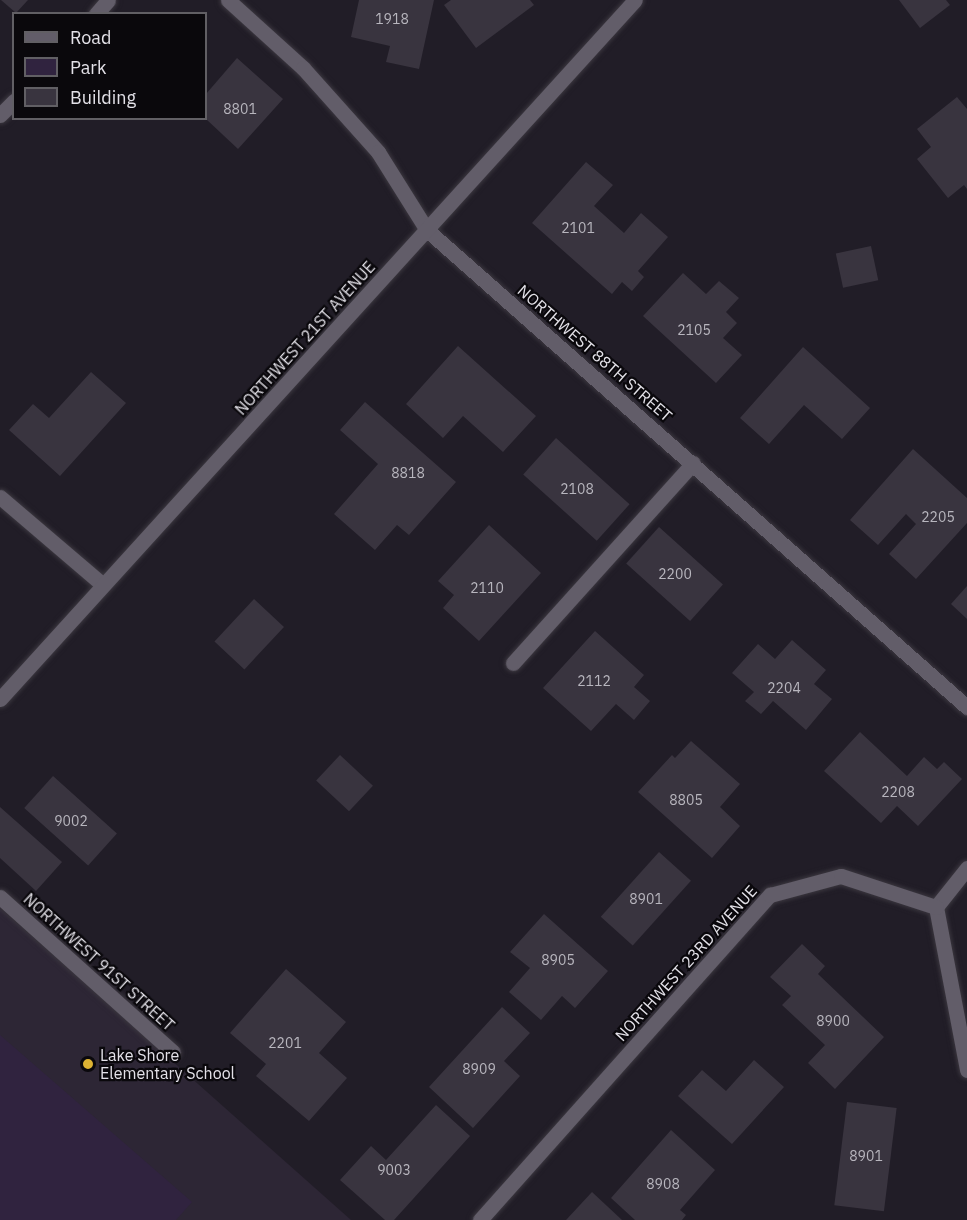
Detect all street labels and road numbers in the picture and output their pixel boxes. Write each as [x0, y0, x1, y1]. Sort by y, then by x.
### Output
street label: NORTHWEST 21ST AVENUE [231, 257, 379, 419]
street label: NORTHWEST 88TH STREET [514, 281, 676, 425]
street label: NORTHWEST 23RD AVENUE [611, 881, 761, 1045]
street label: NORTHWEST 91ST STREET [20, 889, 178, 1035]

